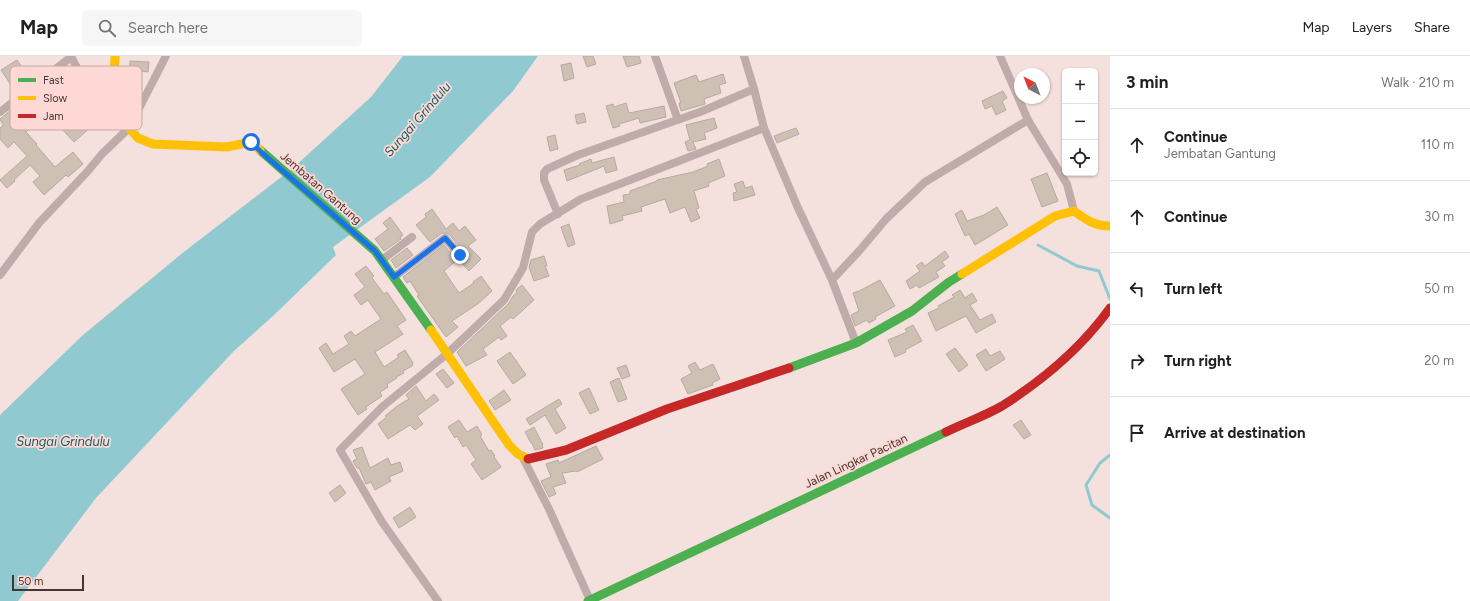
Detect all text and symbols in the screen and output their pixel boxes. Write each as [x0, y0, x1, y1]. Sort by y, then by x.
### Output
search box [82, 10, 362, 46]
text: Map [20, 16, 58, 39]
icon: search [96, 17, 118, 39]
text: Search here [128, 19, 208, 37]
text: Map [1302, 19, 1330, 36]
text: Layers [1352, 19, 1392, 36]
text: Share [1414, 19, 1450, 36]
legend [10, 66, 142, 130]
north arrow [1014, 68, 1050, 104]
map controls [1062, 68, 1098, 176]
button: + [1062, 68, 1098, 104]
text: 3 min [1126, 72, 1168, 92]
text: Fast [43, 74, 64, 87]
text: Walk · 210 m [1381, 75, 1454, 90]
water label: Sungai Grindulu [381, 79, 454, 160]
text: Slow [43, 92, 67, 105]
button: − [1062, 104, 1098, 140]
text: Jam [43, 110, 64, 123]
text: Continue [1164, 128, 1227, 146]
route start [242, 133, 260, 151]
icon: ahead [1126, 134, 1148, 156]
text: 110 m [1421, 137, 1454, 152]
button: locate [1062, 140, 1098, 176]
text: Jembatan Gantung [1164, 146, 1276, 161]
street label: Jembatan Gantung [277, 149, 365, 227]
icon: ahead [1126, 206, 1148, 228]
text: Continue [1164, 208, 1227, 226]
text: 30 m [1424, 209, 1454, 224]
route end [451, 246, 469, 264]
icon: left [1126, 278, 1148, 300]
text: Turn left [1164, 280, 1222, 298]
text: 50 m [1424, 281, 1454, 296]
icon: right [1126, 350, 1148, 372]
text: Turn right [1164, 352, 1232, 370]
text: 20 m [1424, 353, 1454, 368]
icon: arrive [1126, 422, 1148, 444]
text: Arrive at destination [1164, 424, 1305, 442]
street label: Jalan Lingkar Pacitan [802, 431, 910, 491]
water label: Sungai Grindulu [16, 434, 110, 449]
scale bar [12, 573, 84, 592]
text: 50 m [18, 575, 43, 588]

